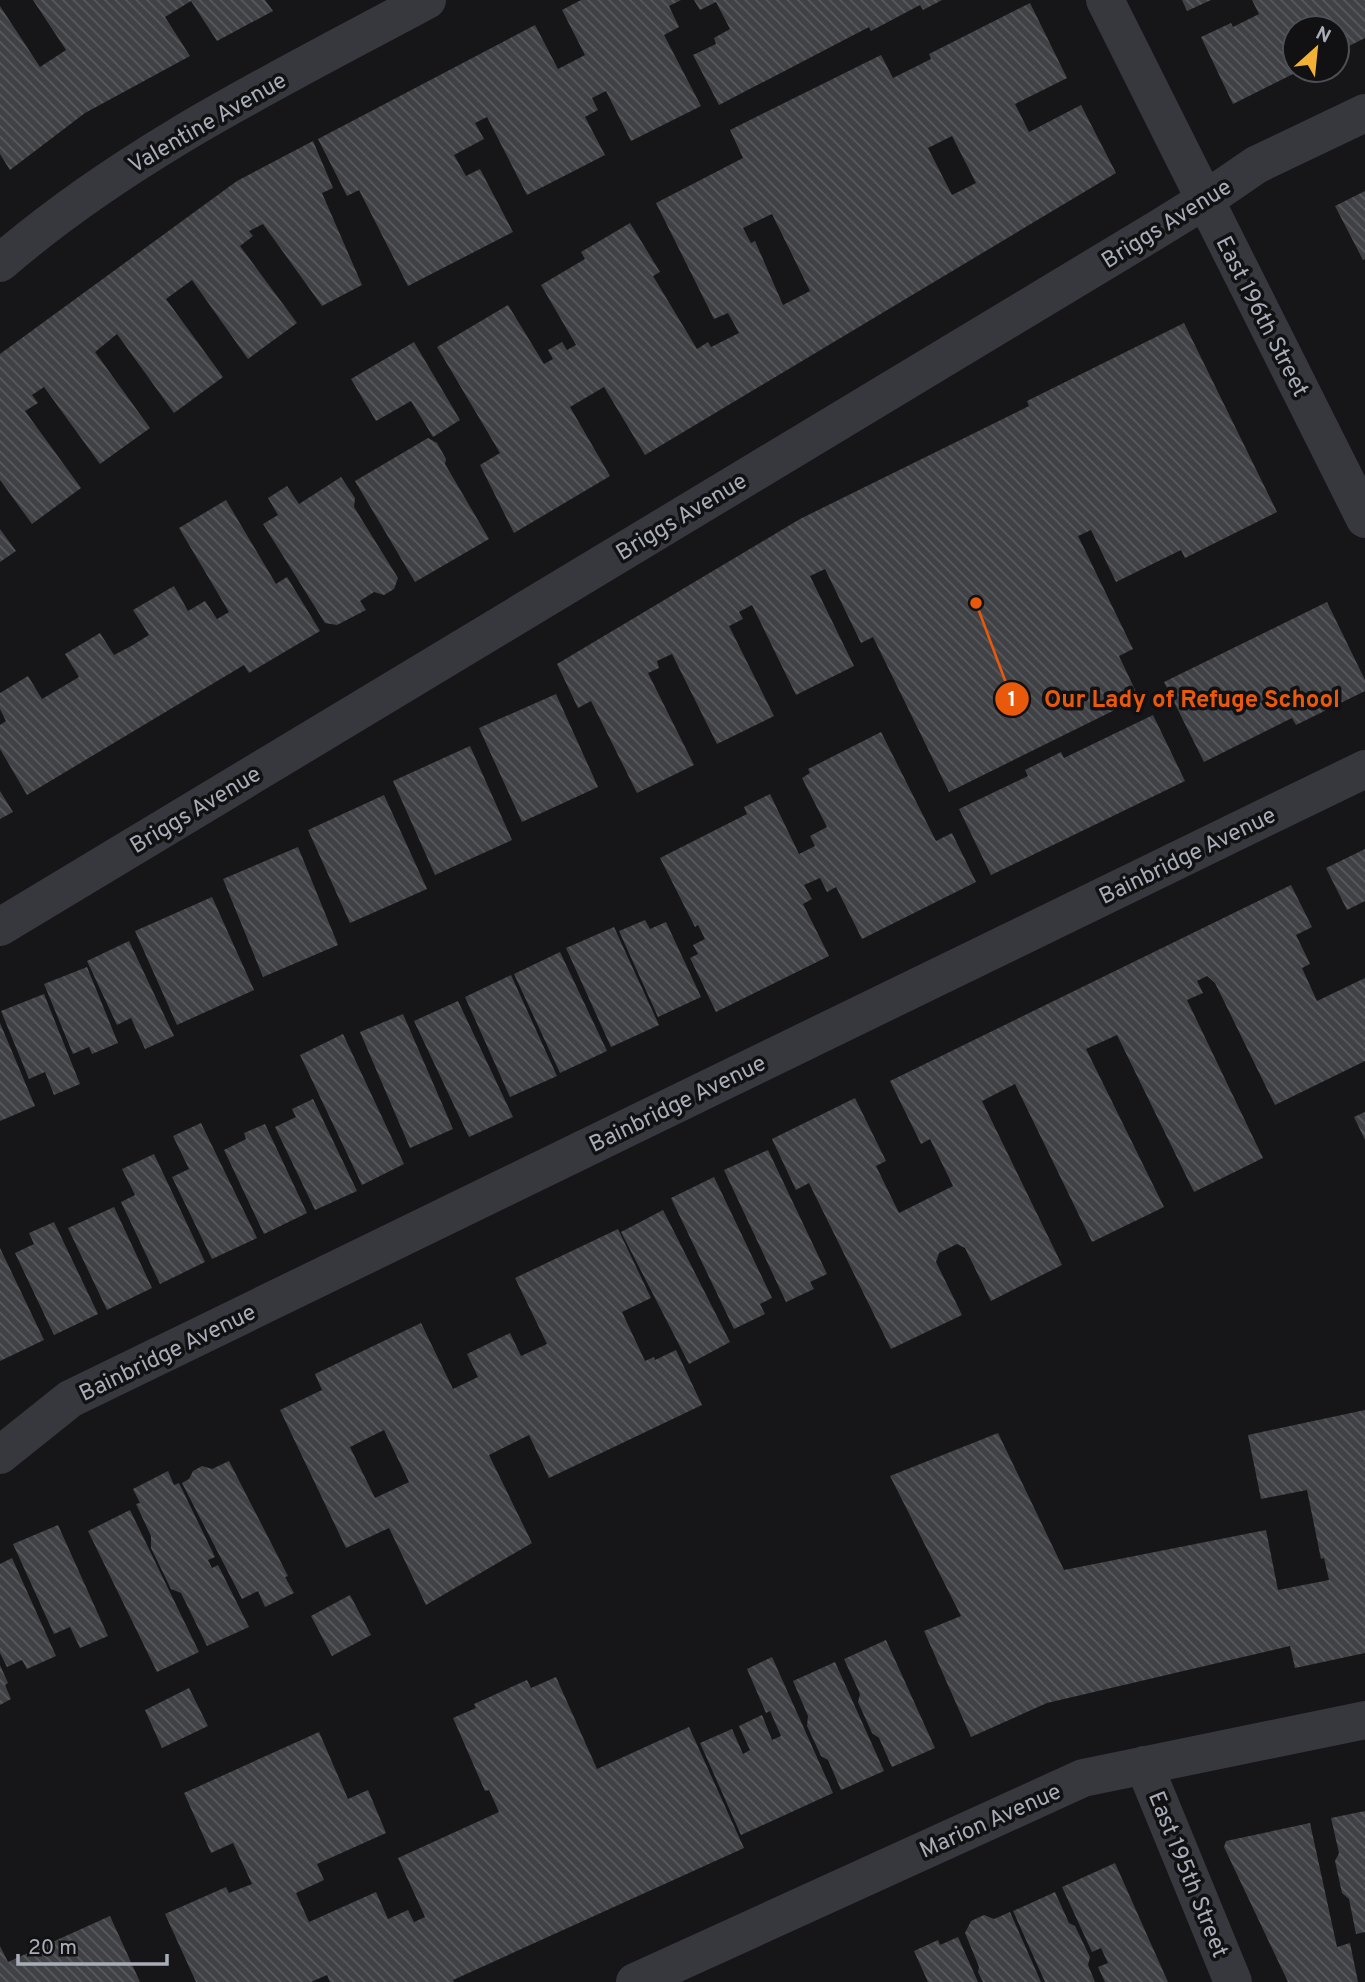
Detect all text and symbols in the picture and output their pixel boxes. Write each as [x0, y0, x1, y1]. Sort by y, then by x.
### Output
north arrow [1281, 14, 1351, 84]
text: N [1311, 22, 1334, 49]
street label: Valentine Avenue [124, 67, 293, 181]
street label: Briggs Avenue [1097, 174, 1238, 277]
street label: East 196th Street [1208, 232, 1314, 402]
street label: Briggs Avenue [612, 468, 753, 569]
callout: Our Lady of Refuge School [995, 676, 1354, 721]
text: Our Lady of Refuge School [1044, 686, 1340, 716]
text: 1 [1008, 687, 1016, 714]
street label: Briggs Avenue [126, 761, 267, 862]
street label: Bainbridge Avenue [1095, 802, 1281, 913]
street label: Bainbridge Avenue [585, 1050, 771, 1161]
street label: Bainbridge Avenue [75, 1299, 261, 1410]
street label: Marion Avenue [916, 1778, 1066, 1866]
street label: East 195th Street [1140, 1787, 1233, 1962]
scale bar [18, 1923, 166, 1967]
text: 20 m [28, 1935, 77, 1962]

